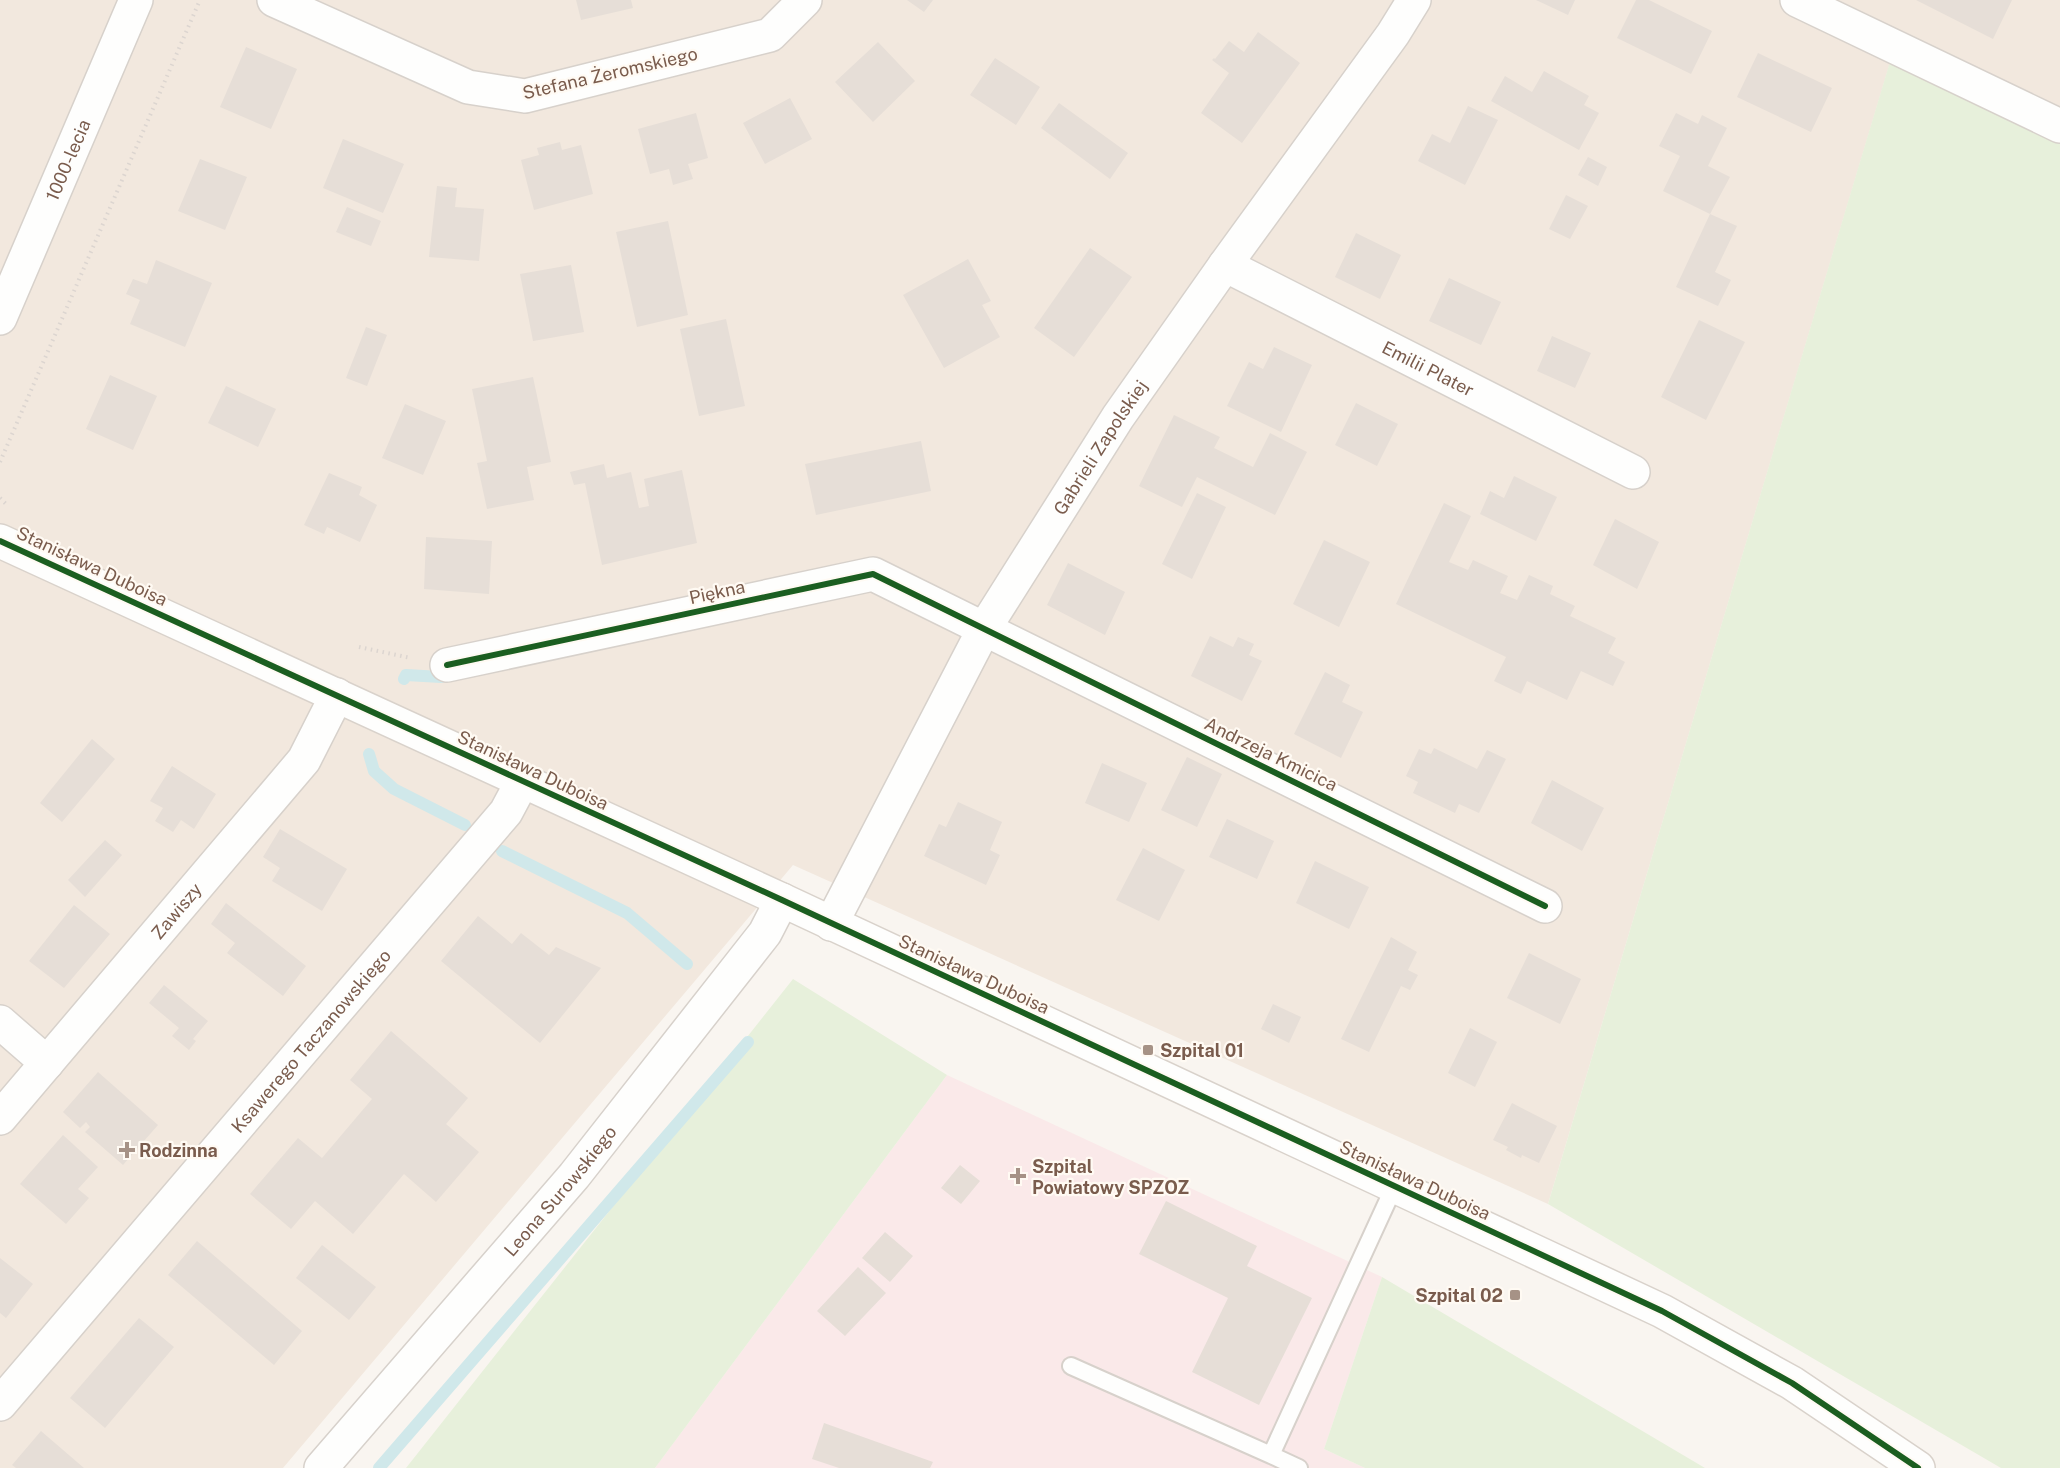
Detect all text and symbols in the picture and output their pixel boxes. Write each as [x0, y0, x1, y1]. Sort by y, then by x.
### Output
street label: Stefana Żeromskiego [520, 42, 700, 103]
street label: 1000-lecia [41, 116, 94, 204]
street label: Emilii Plater [1379, 336, 1478, 400]
street label: Gabrieli Zapolskiej [1049, 376, 1151, 518]
street label: Stanisława Duboisa [13, 522, 171, 610]
street label: Piękna [687, 576, 747, 608]
street label: Andrzeja Kmicica [1201, 713, 1341, 795]
street label: Stanisława Duboisa [454, 726, 612, 814]
street label: Zawiszy [146, 878, 206, 943]
street label: Stanisława Duboisa [895, 930, 1053, 1018]
street label: Ksawerego Taczanowskiego [226, 945, 395, 1137]
place label: Szpital 01 [1160, 1040, 1244, 1061]
marker: Szpital 01 [1141, 1043, 1155, 1057]
street label: Leona Surowskiego [499, 1121, 620, 1260]
street label: Stanisława Duboisa [1336, 1136, 1494, 1224]
place label: Rodzinna [139, 1140, 218, 1161]
marker: Rodzinna [120, 1143, 134, 1157]
place label: Szpital Powiatowy SPZOZ [1032, 1156, 1189, 1198]
marker: Szpital Powiatowy SPZOZ [1009, 1167, 1027, 1185]
place label: Szpital 02 [1415, 1285, 1503, 1306]
marker: Szpital 02 [1508, 1288, 1522, 1302]

